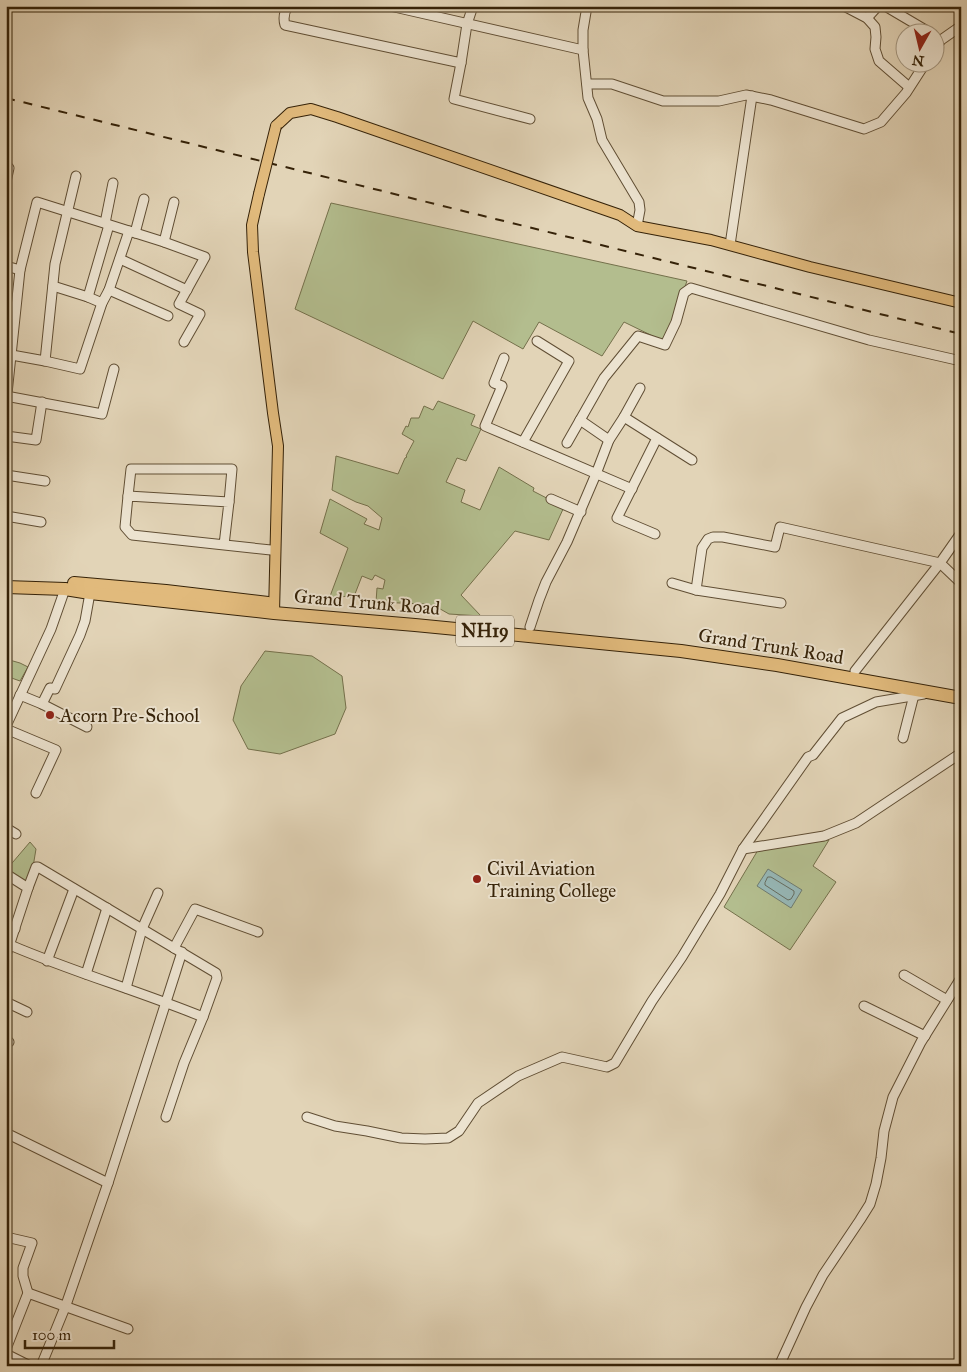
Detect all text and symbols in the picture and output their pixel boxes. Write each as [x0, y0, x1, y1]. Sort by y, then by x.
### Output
north arrow [894, 22, 944, 72]
text: N [911, 51, 925, 70]
street label: Grand Trunk Road [293, 584, 441, 620]
road number: NH19 [456, 616, 514, 646]
street label: Grand Trunk Road [697, 623, 846, 669]
place label: Acorn Pre-School [59, 704, 200, 727]
marker: Acorn Pre-School [44, 709, 56, 721]
place label: Civil Aviation Training College [487, 857, 616, 903]
marker: Civil Aviation Training College [471, 873, 483, 885]
scale bar [25, 1317, 114, 1349]
text: 100 m [32, 1326, 72, 1344]

